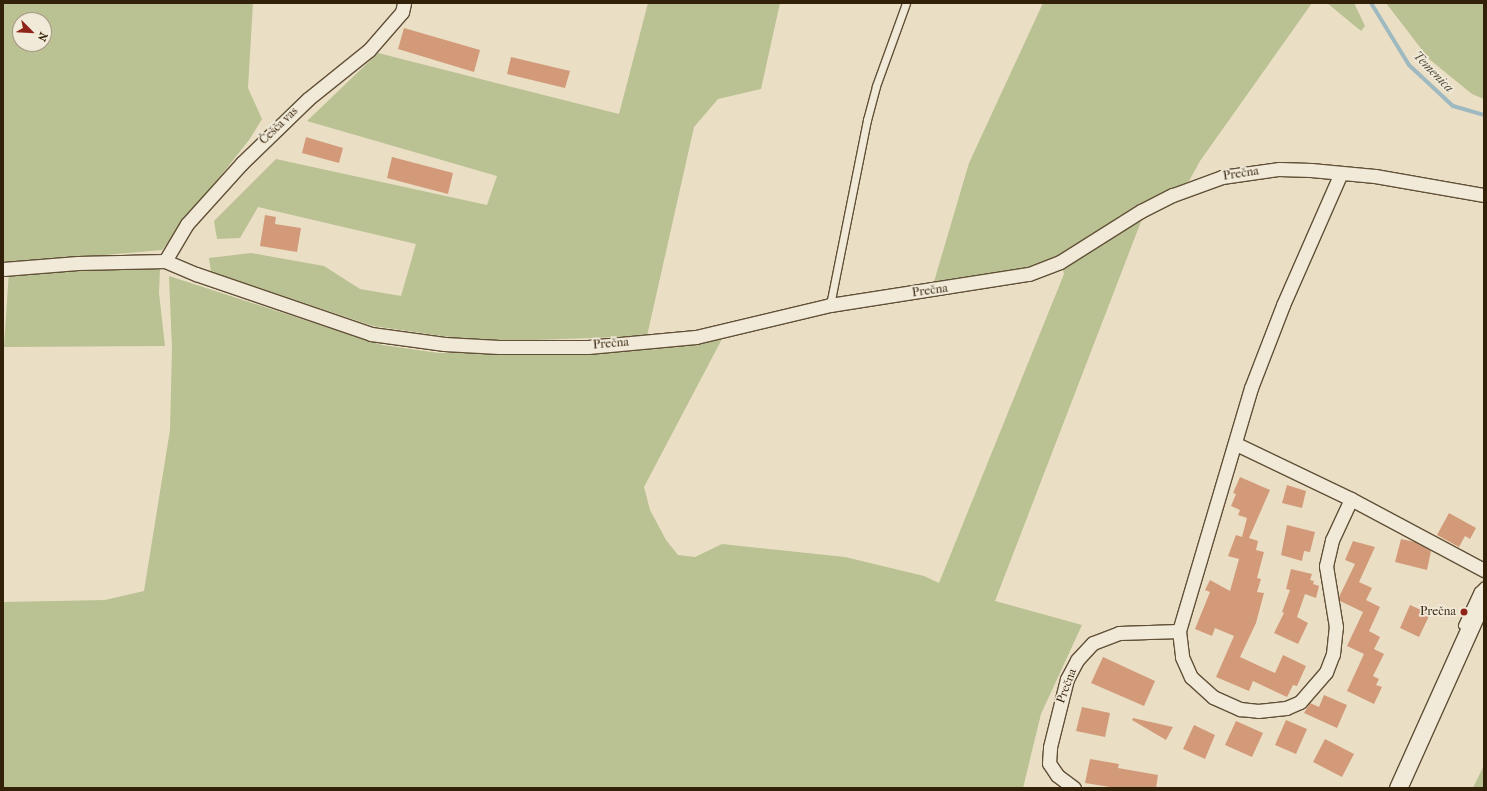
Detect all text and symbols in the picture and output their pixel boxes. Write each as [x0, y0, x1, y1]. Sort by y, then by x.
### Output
north arrow [12, 12, 52, 52]
text: N [35, 30, 50, 43]
water label: Temenica [1409, 48, 1457, 96]
street label: Češča vas [257, 104, 301, 148]
street label: Prečna [1222, 164, 1260, 184]
street label: Prečna [911, 281, 949, 301]
street label: Prečna [592, 335, 630, 353]
place label: Prečna [1420, 605, 1456, 619]
marker: Prečna [1459, 607, 1469, 617]
street label: Prečna [1054, 667, 1080, 705]

